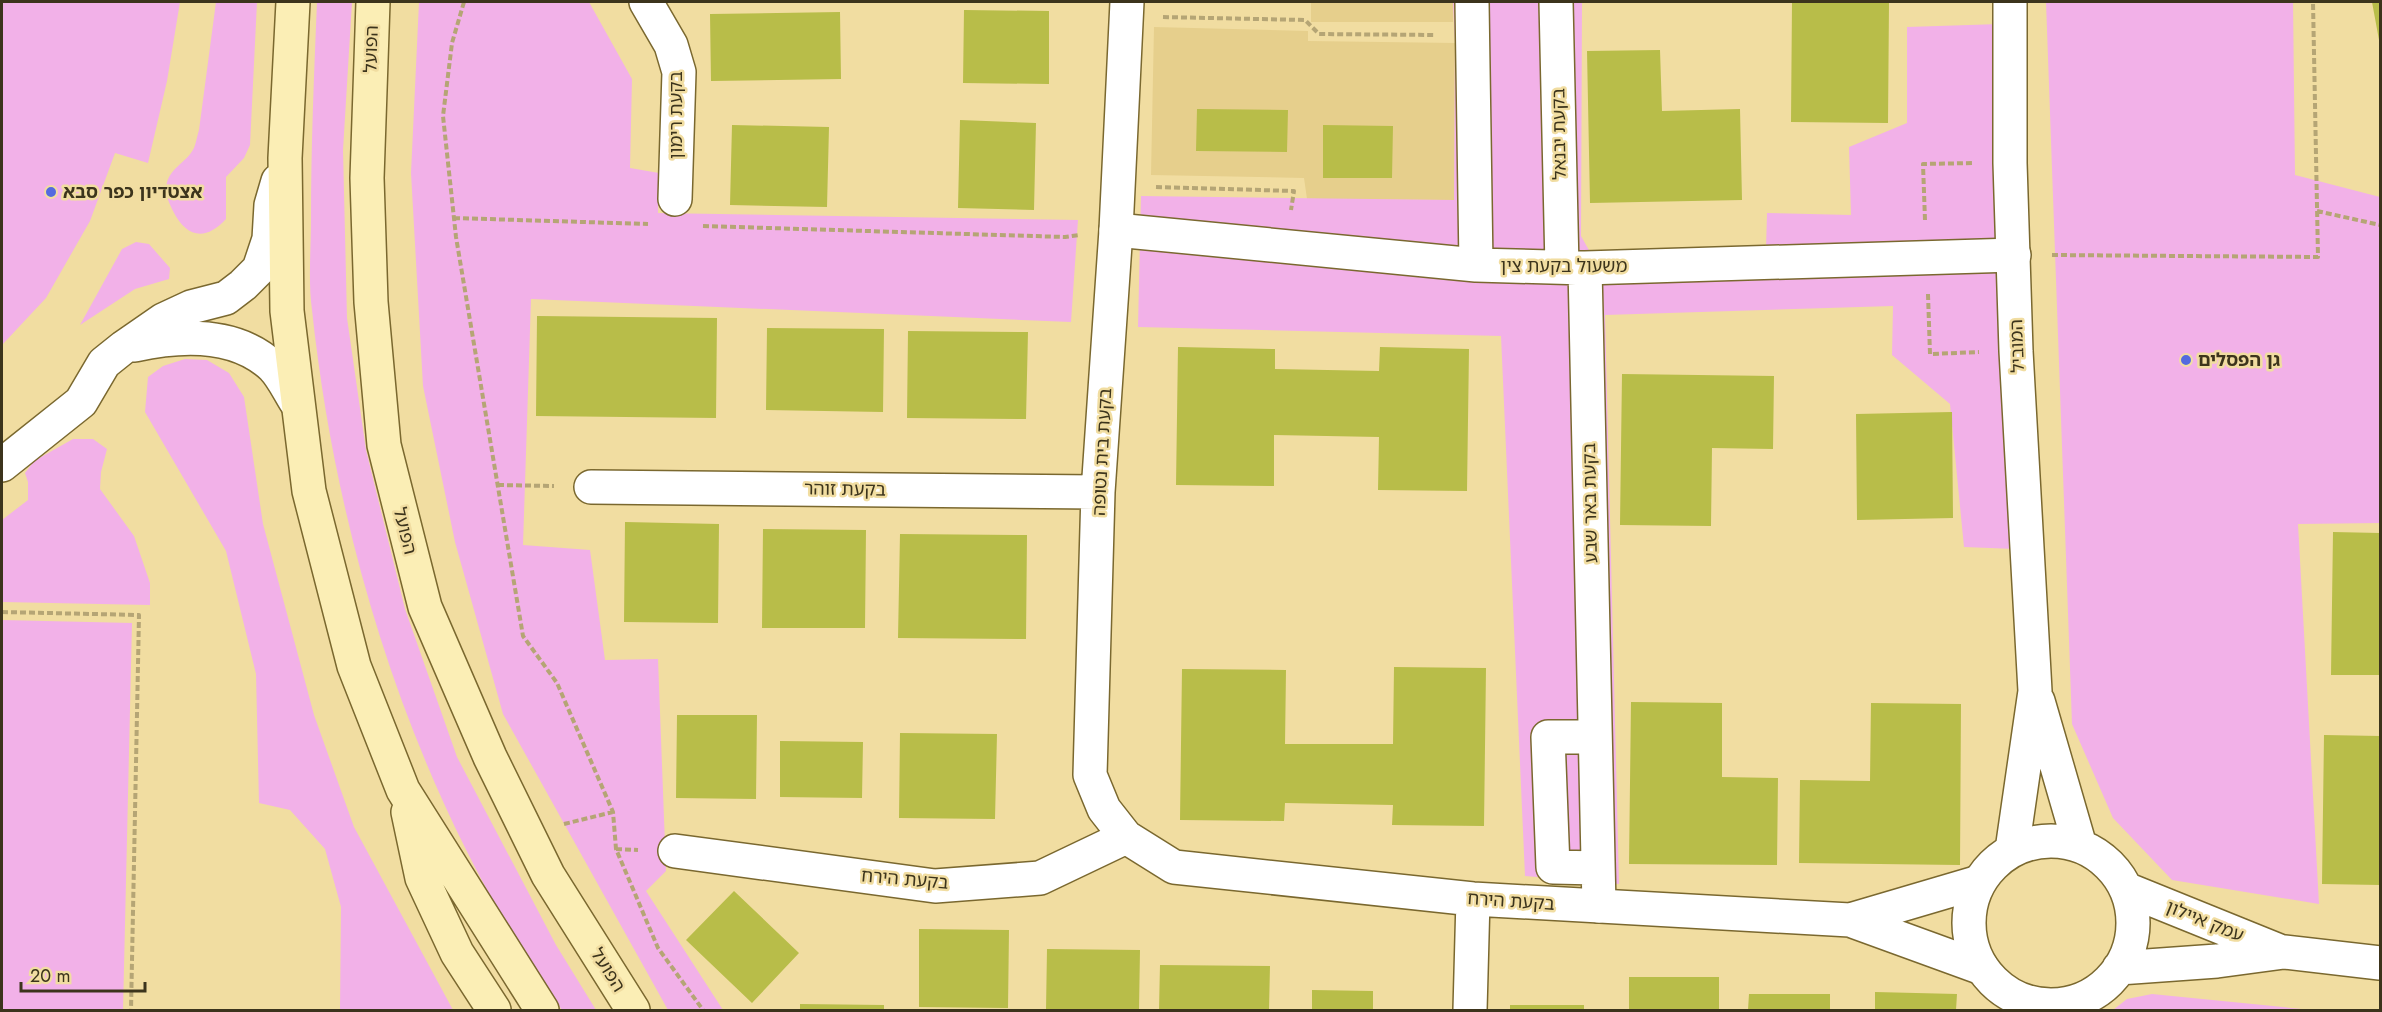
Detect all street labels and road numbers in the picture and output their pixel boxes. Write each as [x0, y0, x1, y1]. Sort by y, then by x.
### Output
street label: הפועל [357, 25, 385, 73]
street label: בקעת רימון [663, 71, 689, 159]
street label: בקעת יבנאל [1545, 88, 1573, 180]
street label: משעול בקעת צין [1501, 253, 1628, 279]
street label: המוביל [2003, 319, 2031, 373]
street label: בקעת בית נטופה [1086, 387, 1118, 517]
street label: בקעת באר שבע [1576, 443, 1604, 563]
street label: בקעת זוהר [804, 475, 886, 503]
street label: הפועל [387, 505, 423, 557]
street label: בקעת הירח [860, 862, 950, 896]
street label: בקעת הירח [1466, 885, 1556, 917]
street label: עמק איילון [2162, 894, 2248, 948]
street label: הפועל [584, 943, 632, 997]

